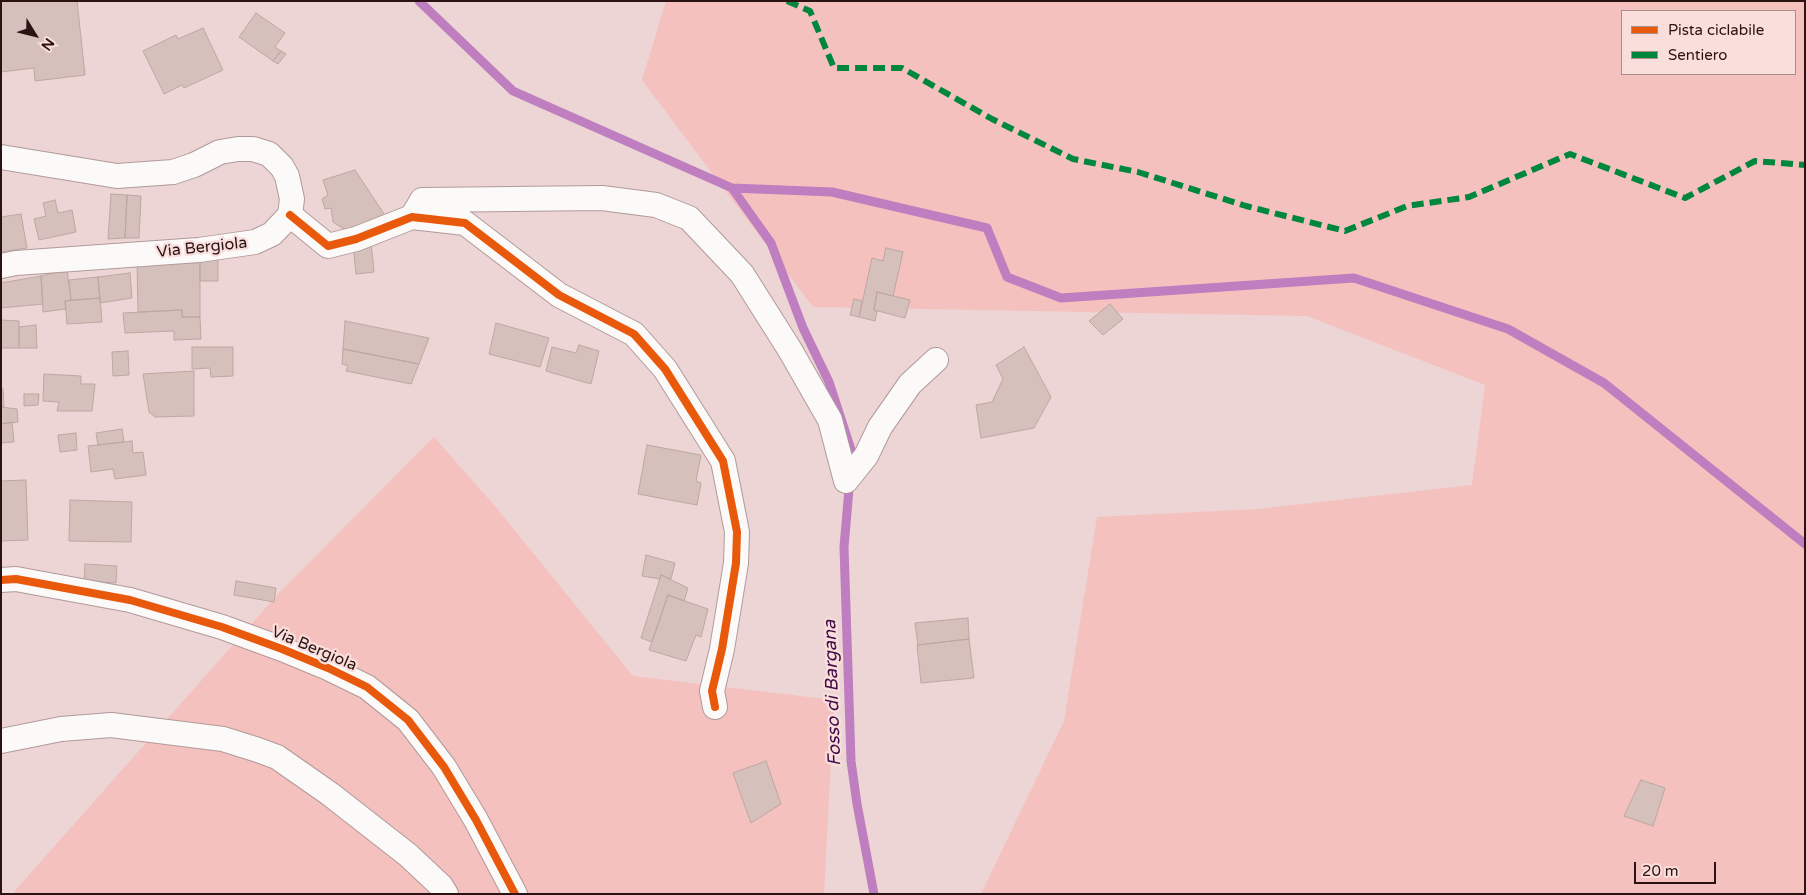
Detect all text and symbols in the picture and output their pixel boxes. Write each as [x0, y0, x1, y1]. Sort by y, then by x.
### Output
north arrow [10, 10, 60, 60]
legend [1621, 10, 1796, 75]
text: Pista ciclabile [1668, 21, 1764, 39]
text: N [37, 35, 58, 54]
text: Sentiero [1668, 46, 1727, 64]
street label: Via Bergiola [156, 234, 248, 262]
water label: Fosso di Bargana [820, 619, 846, 767]
street label: Via Bergiola [268, 622, 360, 676]
scale bar [1636, 852, 1718, 884]
text: 20 m [1642, 862, 1679, 880]

